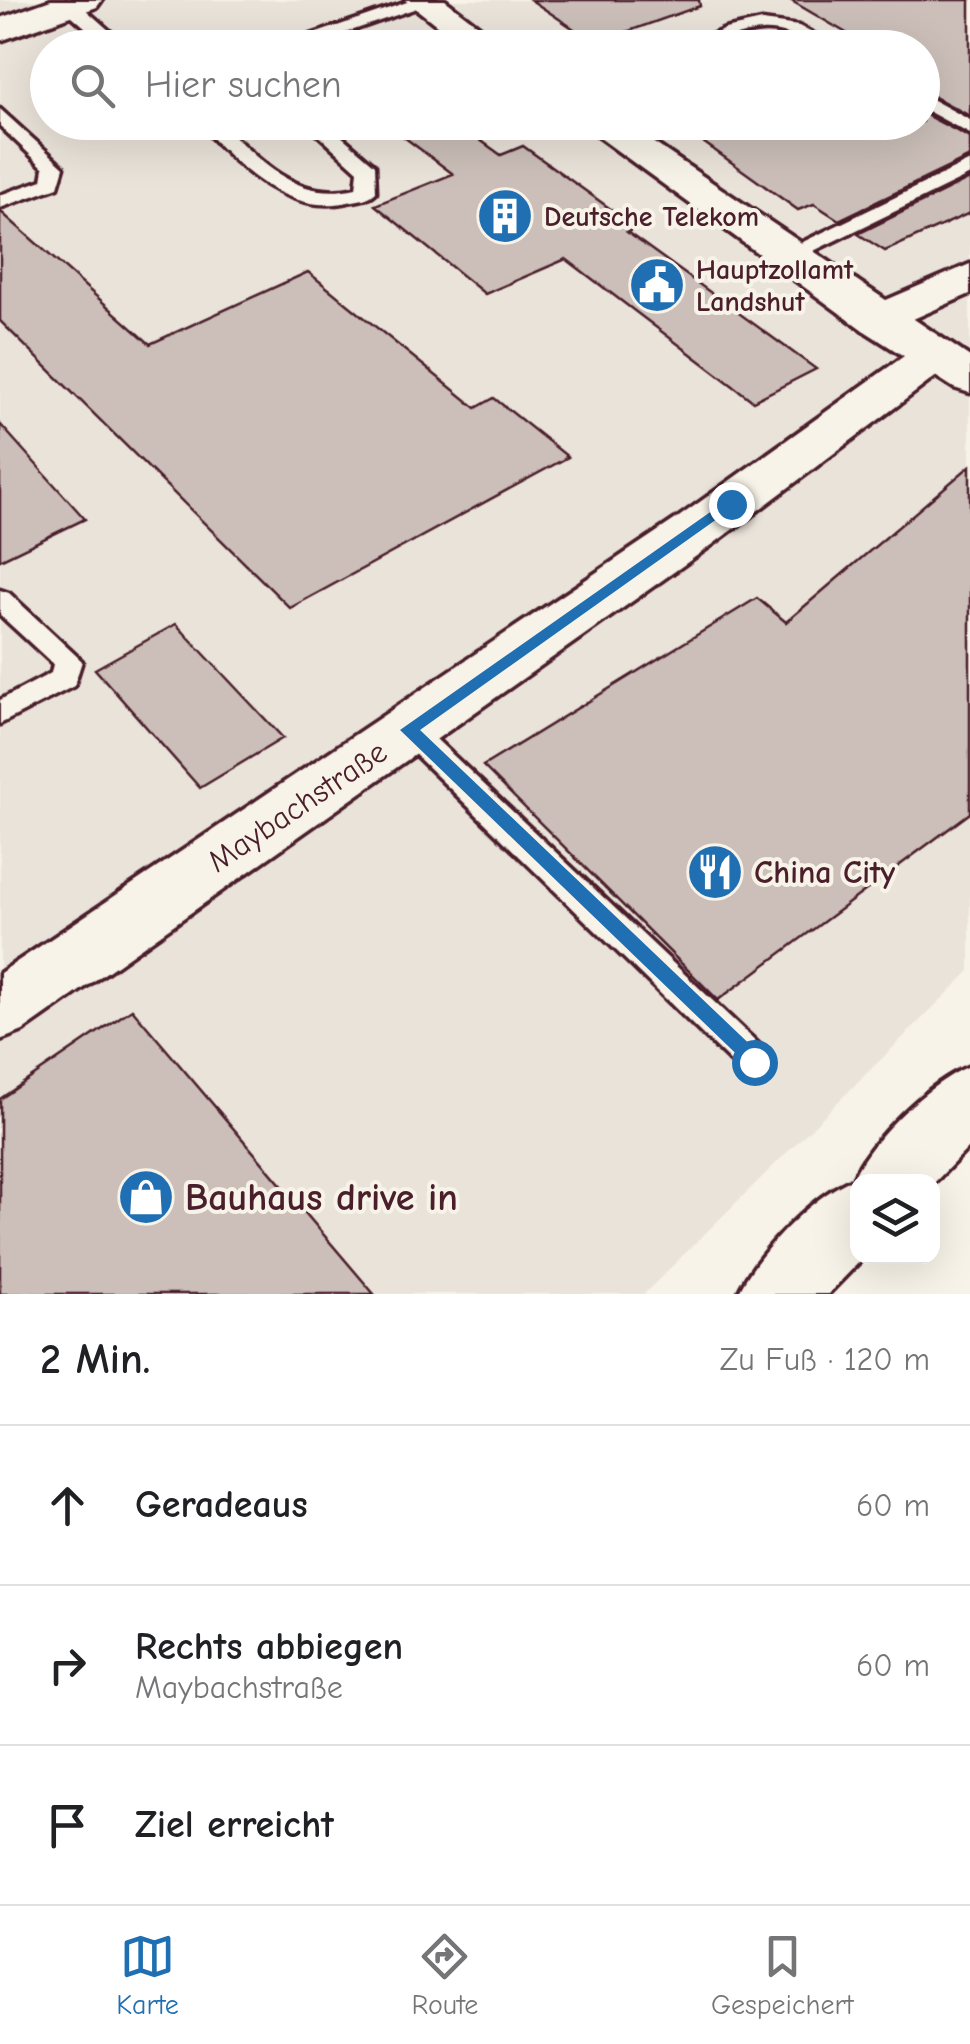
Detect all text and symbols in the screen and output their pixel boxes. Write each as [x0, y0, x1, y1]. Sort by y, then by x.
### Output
search box [30, 30, 940, 140]
icon: search [65, 58, 120, 113]
text: Hier suchen [145, 63, 342, 107]
building icon: Deutsche Telekom [475, 186, 535, 246]
place label: Deutsche Telekom [544, 201, 759, 233]
place label: Hauptzollamt Landshut [696, 254, 854, 318]
public building icon: Hauptzollamt Landshut [627, 255, 687, 315]
route end [709, 482, 755, 528]
street label: Maybachstraße [201, 733, 394, 880]
restaurant icon: China City [685, 842, 745, 902]
place label: China City [754, 854, 895, 891]
route start [732, 1040, 778, 1086]
shop icon: Bauhaus drive in [116, 1167, 176, 1227]
map controls [850, 1174, 940, 1264]
button: layers [850, 1174, 940, 1264]
place label: Bauhaus drive in [185, 1176, 458, 1220]
text: 2 Min. [40, 1335, 150, 1384]
text: Zu Fuß · 120 m [720, 1341, 930, 1378]
icon: ahead [40, 1478, 95, 1533]
text: Geradeaus [135, 1483, 308, 1527]
text: 60 m [856, 1487, 930, 1524]
text: Rechts abbiegen [135, 1625, 403, 1669]
icon: right [40, 1638, 95, 1693]
text: 60 m [856, 1647, 930, 1684]
text: Maybachstraße [135, 1669, 343, 1706]
icon: arrive [40, 1798, 95, 1853]
text: Ziel erreicht [135, 1803, 334, 1847]
tab: Karte [116, 1929, 179, 2021]
tab: Route [412, 1929, 478, 2021]
tab: Gespeichert [711, 1929, 854, 2021]

